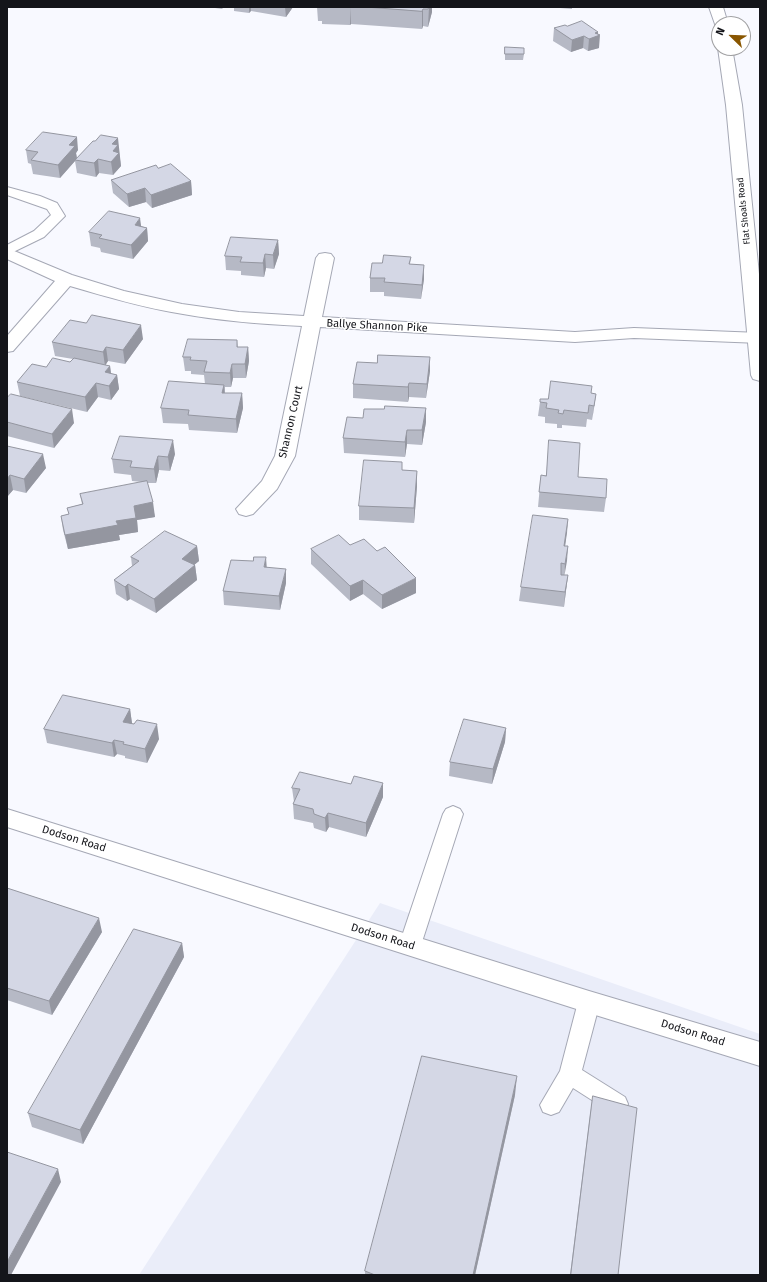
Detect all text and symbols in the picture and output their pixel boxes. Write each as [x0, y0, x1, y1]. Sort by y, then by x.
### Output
north arrow [711, 16, 751, 56]
text: N [713, 26, 728, 37]
street label: Flat Shoals Road [735, 177, 753, 245]
street label: Ballye Shannon Pike [326, 317, 428, 335]
street label: Shannon Court [276, 384, 306, 460]
street label: Dodson Road [40, 823, 108, 855]
street label: Dodson Road [349, 921, 417, 953]
street label: Dodson Road [659, 1017, 727, 1049]

